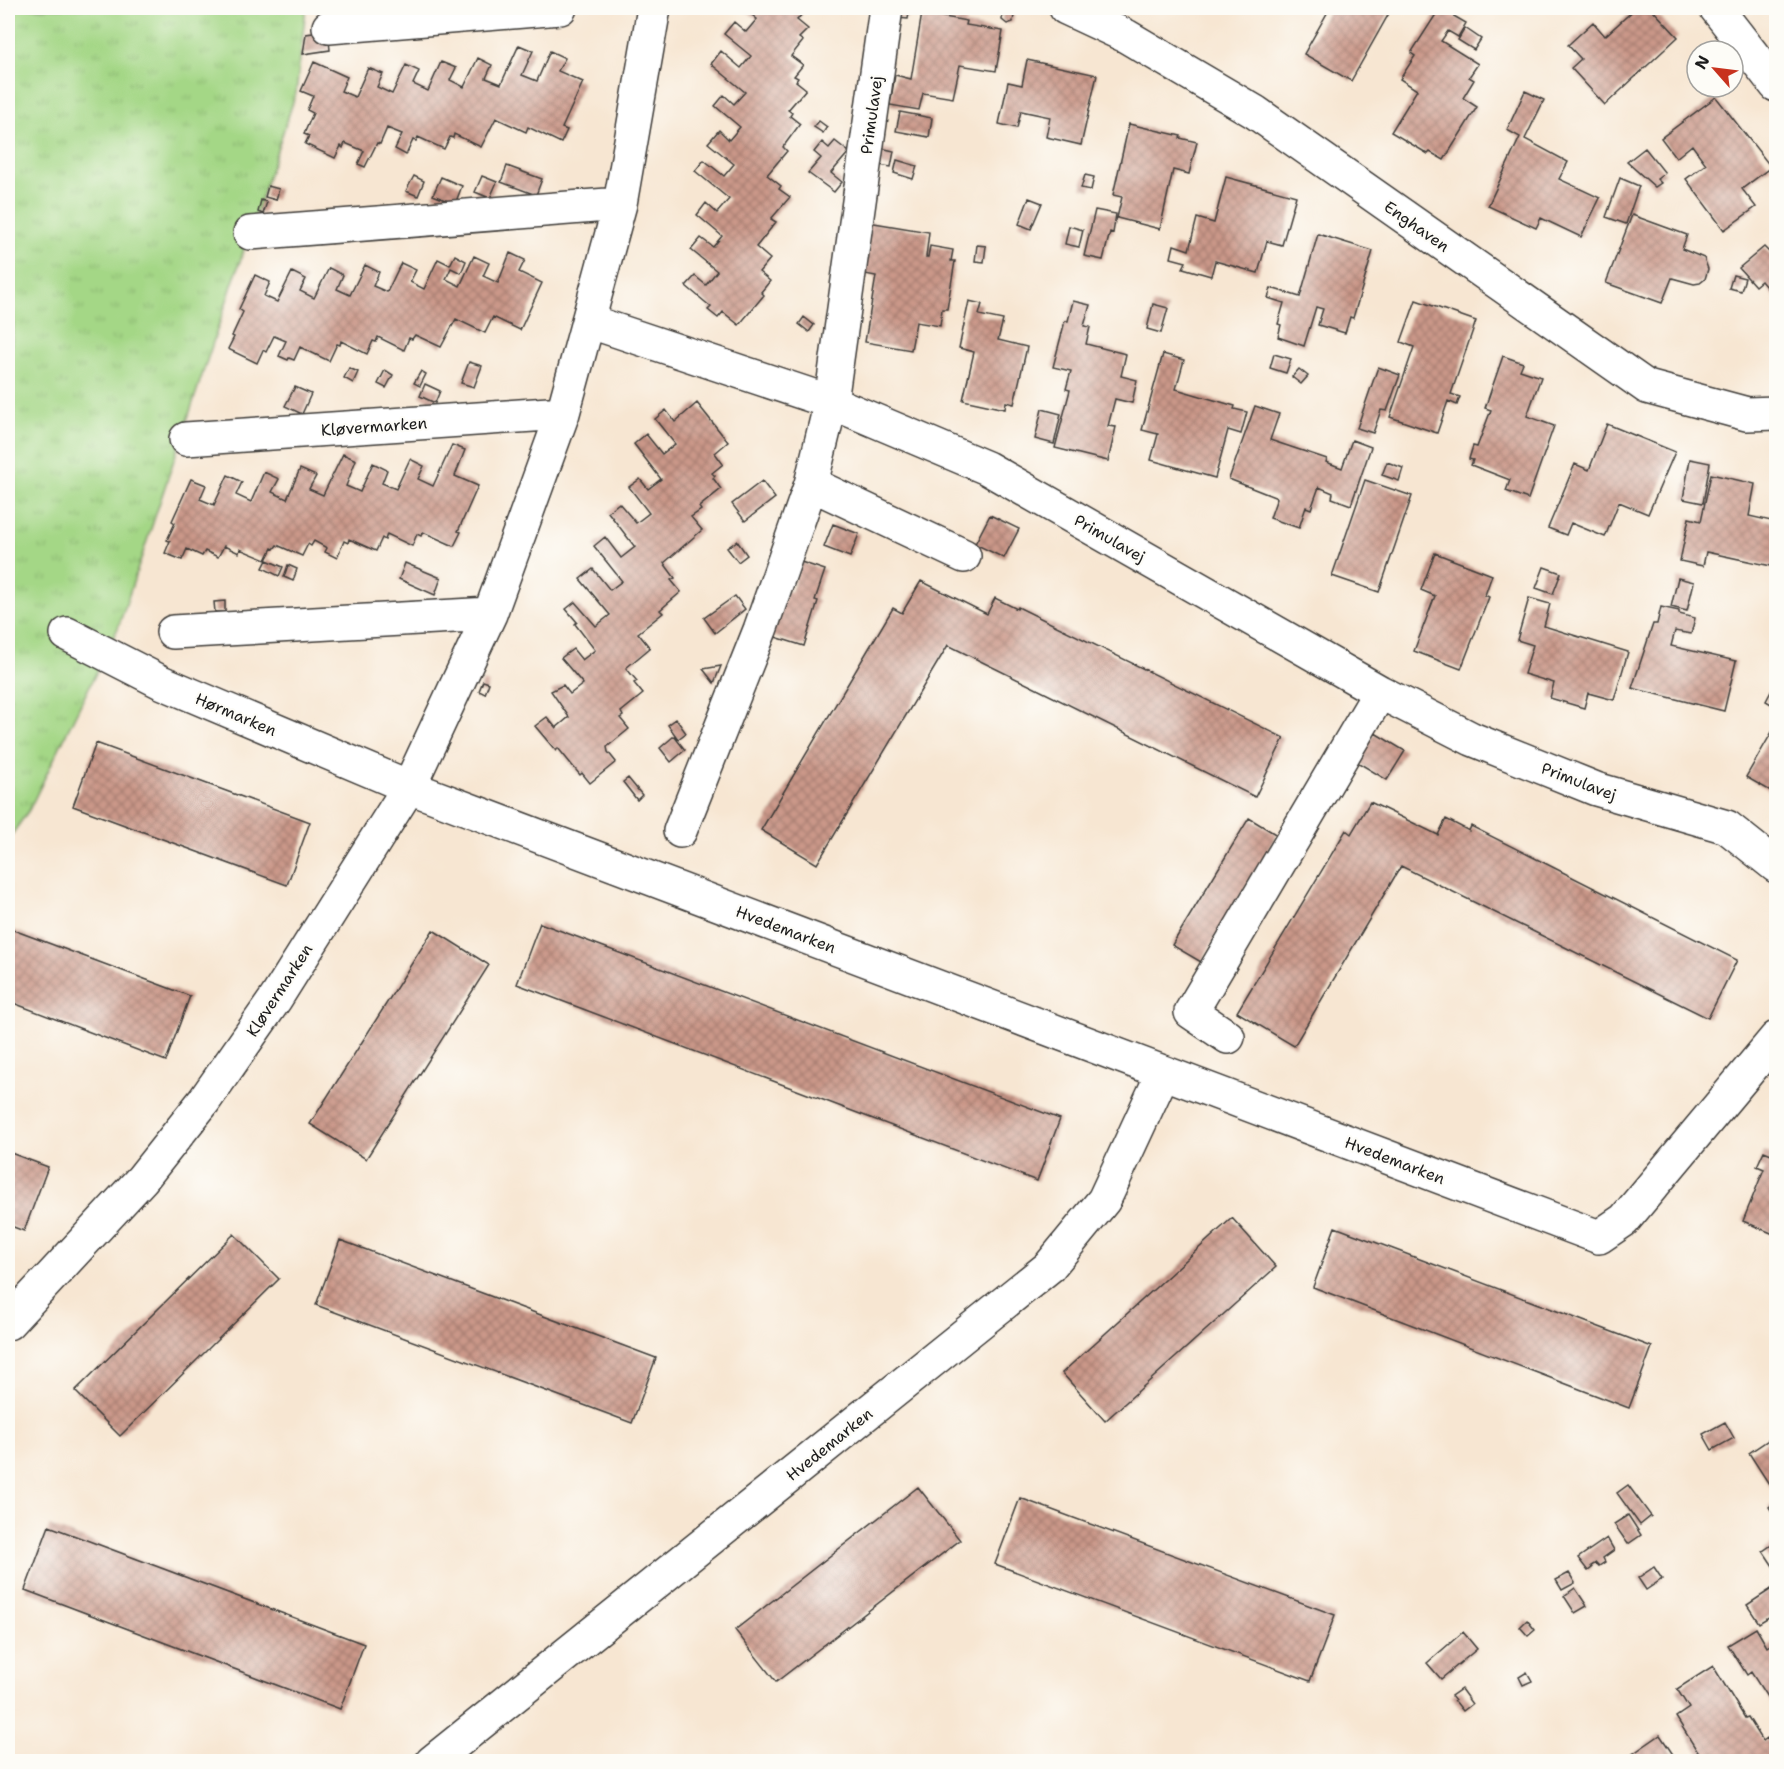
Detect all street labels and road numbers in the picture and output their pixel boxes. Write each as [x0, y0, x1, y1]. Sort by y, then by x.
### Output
street label: Primulavej [856, 75, 887, 156]
street label: Enghaven [1380, 196, 1454, 257]
street label: Kløvermarken [320, 412, 428, 441]
street label: Primulavej [1070, 510, 1149, 567]
street label: Hørmarken [192, 688, 280, 741]
street label: Primulavej [1538, 758, 1619, 805]
street label: Hvedemarken [733, 901, 839, 958]
street label: Kløvermarken [242, 940, 317, 1041]
street label: Hvedemarken [1342, 1132, 1448, 1189]
street label: Hvedemarken [782, 1403, 877, 1486]

